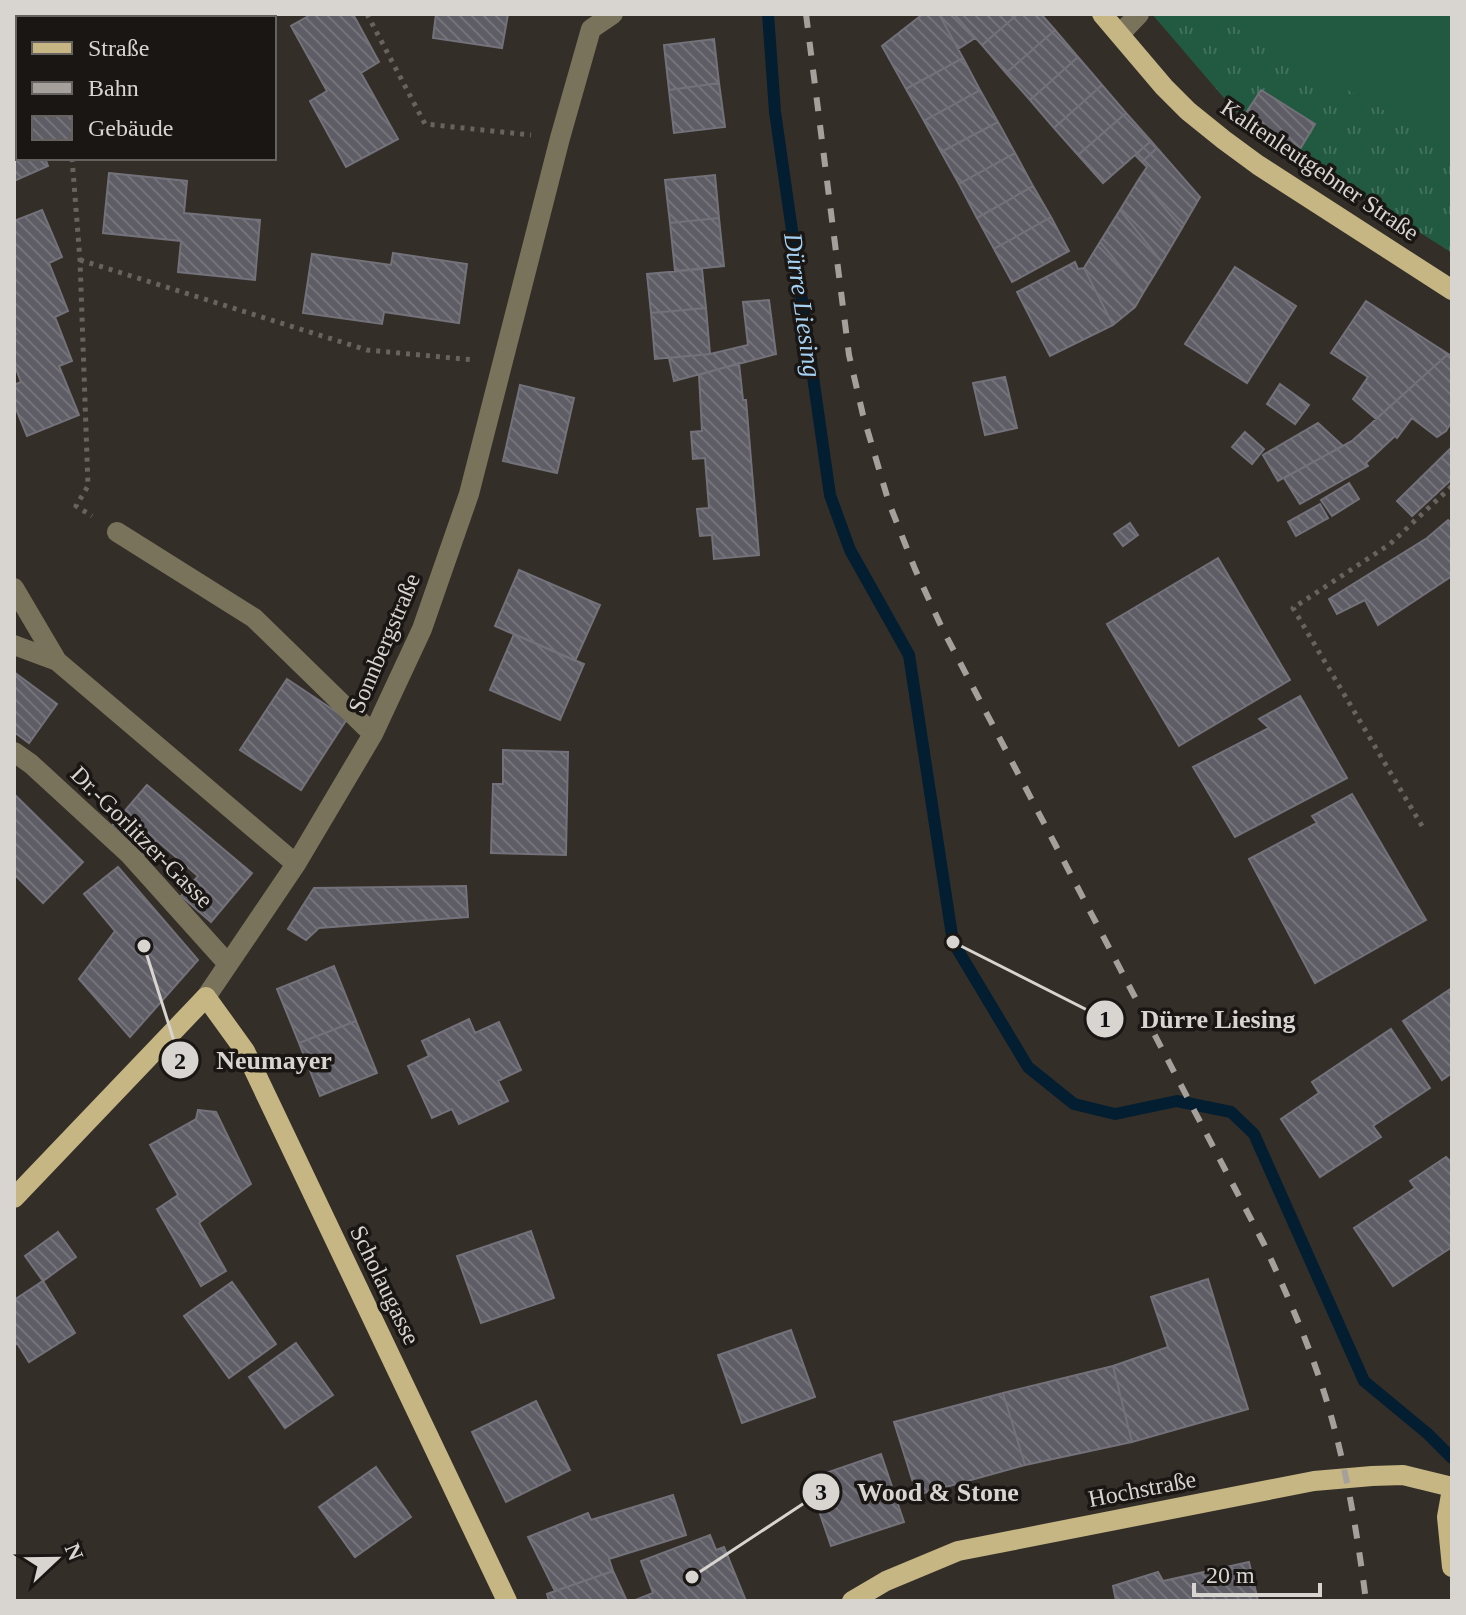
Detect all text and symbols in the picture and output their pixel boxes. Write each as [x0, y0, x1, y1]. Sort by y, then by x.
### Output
legend [16, 16, 276, 160]
text: Straße [88, 35, 149, 61]
text: Bahn [88, 75, 139, 101]
street label: Kaltenleutgebner Straße [1216, 94, 1424, 246]
text: Gebäude [88, 115, 173, 141]
water label: Dürre Liesing [778, 230, 827, 379]
street label: Sonnbergstraße [343, 569, 425, 717]
street label: Dr.-Gorlitzer-Gasse [66, 761, 218, 913]
callout: Dürre Liesing [1085, 994, 1311, 1044]
text: Dürre Liesing [1141, 1005, 1295, 1034]
text: 1 [1099, 1006, 1111, 1032]
callout: Neumayer [160, 1035, 347, 1085]
text: Neumayer [216, 1046, 332, 1075]
text: 2 [174, 1048, 186, 1074]
street label: Scholaugasse [345, 1221, 425, 1349]
street label: Hochstraße [1086, 1466, 1198, 1512]
callout: Wood & Stone [801, 1467, 1035, 1517]
text: Wood & Stone [857, 1478, 1019, 1507]
text: 3 [815, 1479, 827, 1505]
north arrow [16, 1519, 96, 1599]
text: N [60, 1540, 89, 1564]
scale bar [1194, 1547, 1320, 1597]
text: 20 m [1206, 1562, 1255, 1588]

